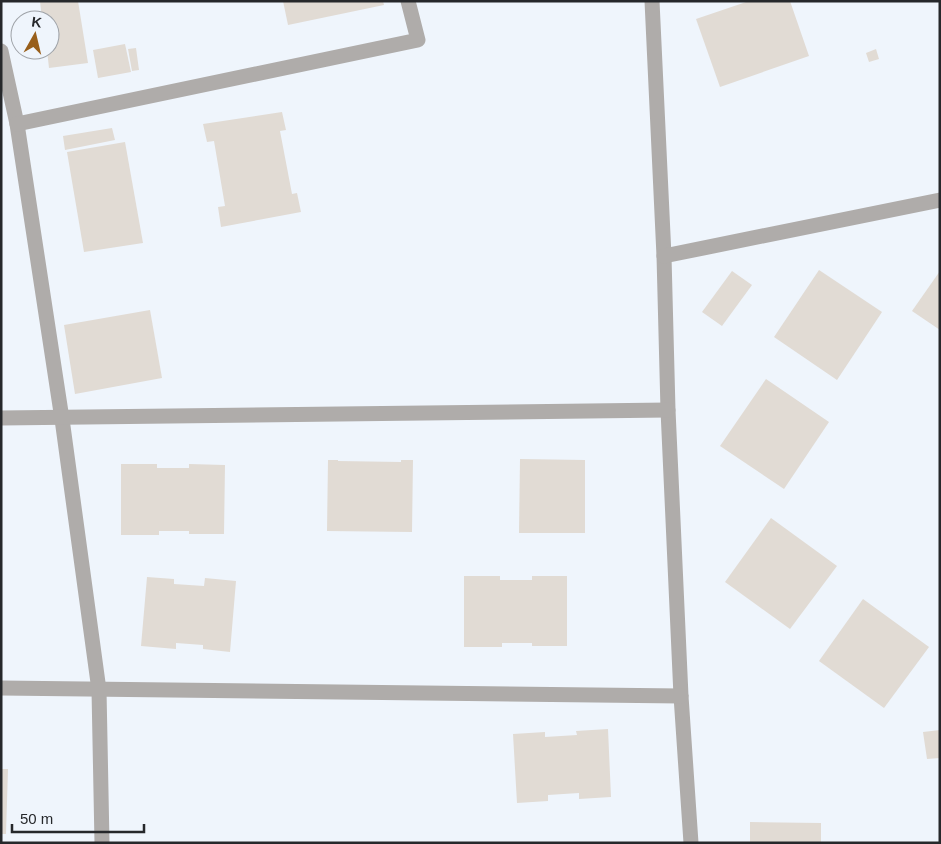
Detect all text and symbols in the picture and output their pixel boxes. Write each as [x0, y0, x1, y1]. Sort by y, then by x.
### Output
north arrow [10, 10, 60, 60]
text: K [31, 13, 43, 31]
scale bar [12, 802, 145, 834]
text: 50 m [20, 810, 53, 827]

